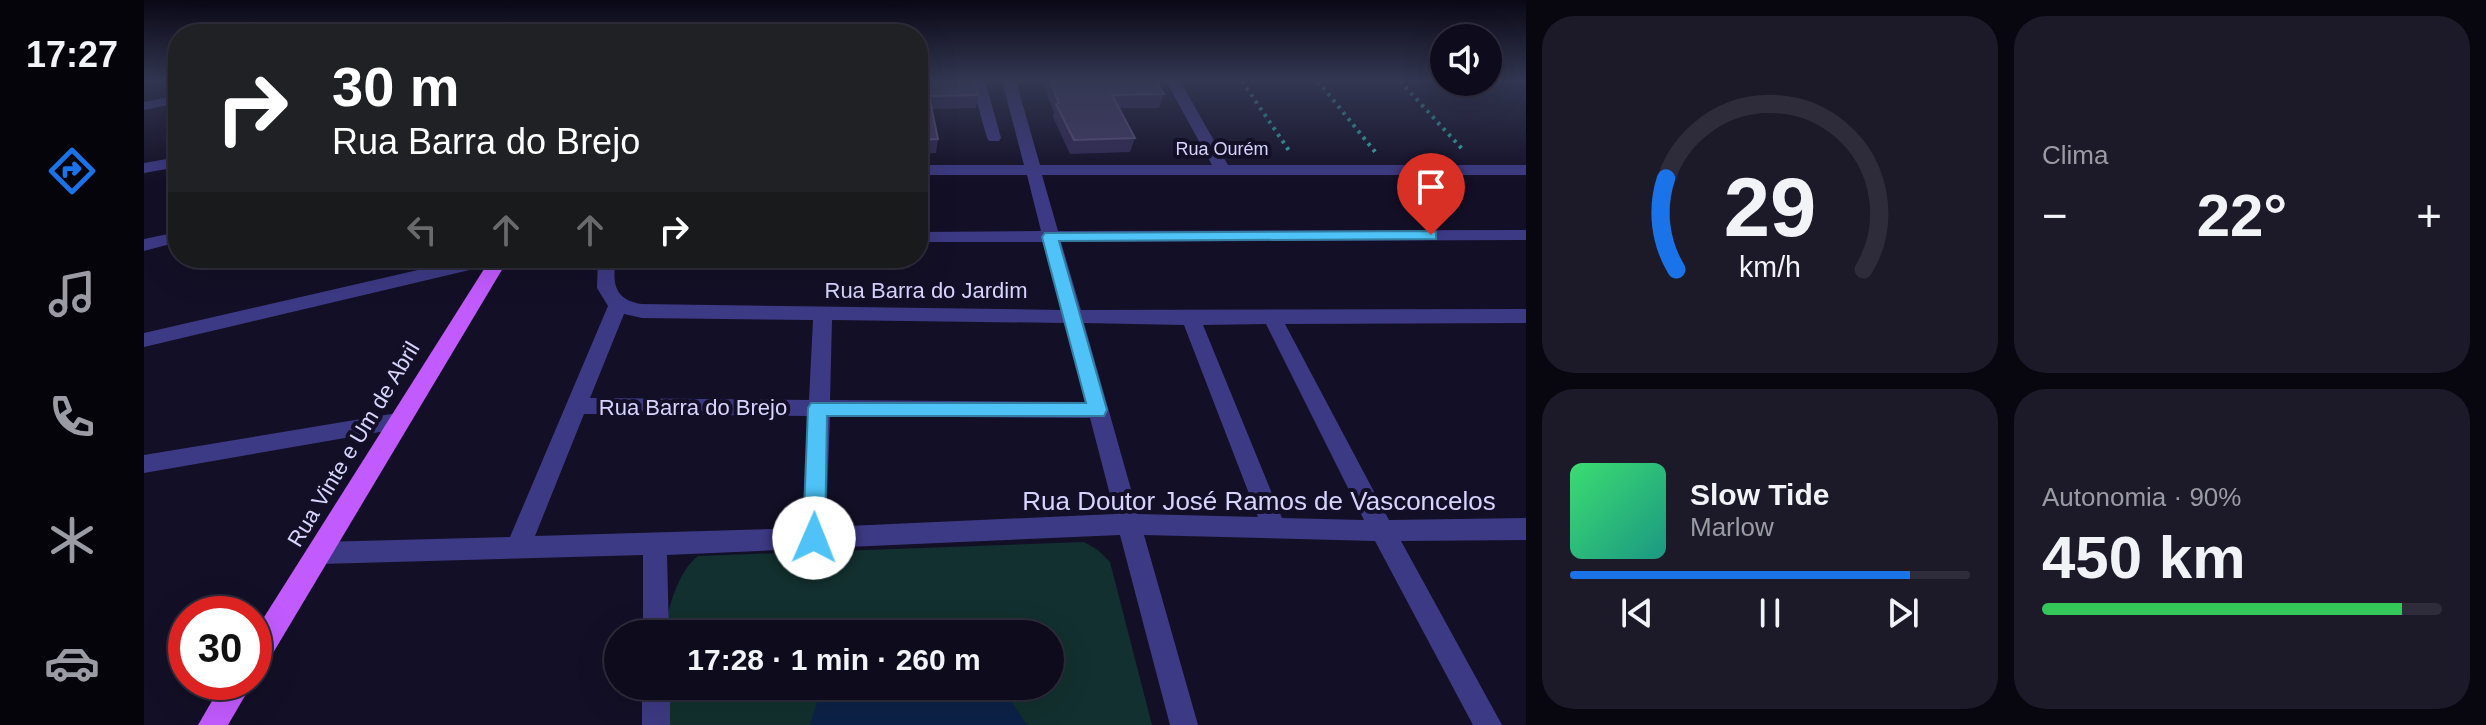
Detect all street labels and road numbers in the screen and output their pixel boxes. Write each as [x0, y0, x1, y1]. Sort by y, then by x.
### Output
street label: Rua Ourém [1175, 139, 1269, 159]
street label: Rua Barra do Jardim [825, 278, 1027, 303]
street label: Rua Vinte e Um de Abril [282, 337, 425, 551]
street label: Rua Barra do Brejo [599, 395, 787, 420]
street label: Rua Doutor José Ramos de Vasconcelos [1022, 486, 1496, 516]

